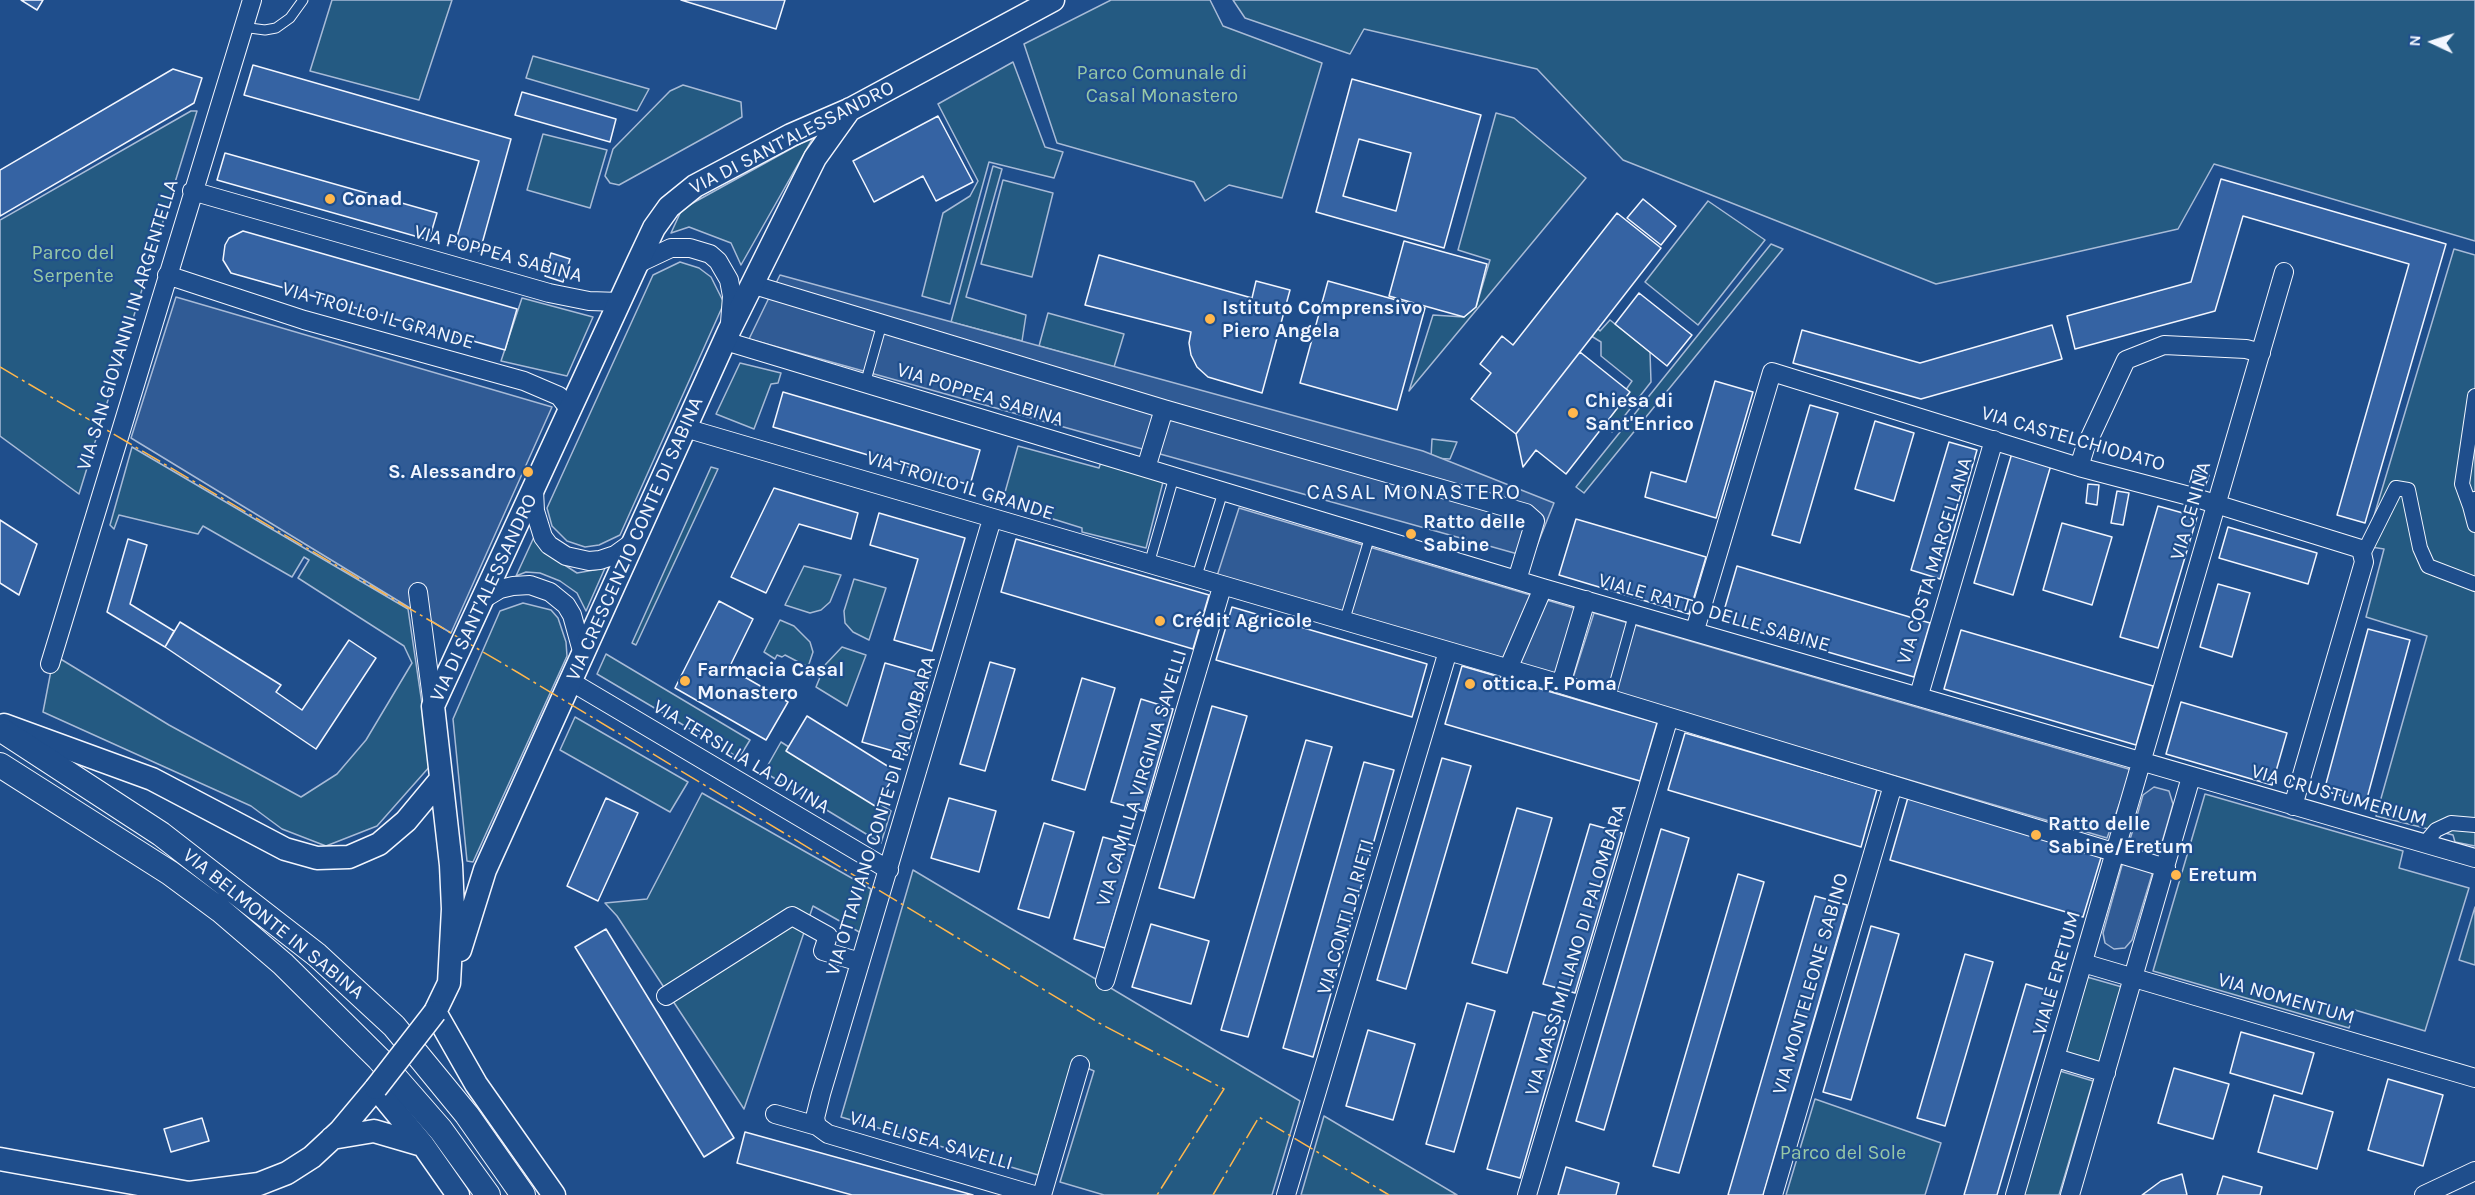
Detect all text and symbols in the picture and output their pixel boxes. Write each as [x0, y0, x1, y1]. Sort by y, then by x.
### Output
north arrow [2403, 12, 2463, 72]
text: N [2405, 34, 2424, 47]
park label: Parco Comunale di Casal Monastero [1077, 61, 1247, 108]
street label: VIA DI SANT'ALESSANDRO [686, 76, 898, 200]
street label: VIA SAN GIOVANNI IN ARGENTELLA [72, 177, 184, 473]
place label: Conad [342, 187, 402, 211]
marker: Conad [323, 192, 337, 206]
street label: VIA POPPEA SABINA [411, 220, 585, 288]
park label: Parco del Serpente [31, 241, 115, 288]
street label: VIA TROLLO IL GRANDE [279, 277, 477, 355]
place label: Istituto Comprensivo Piero Angela [1222, 296, 1423, 343]
marker: Istituto Comprensivo Piero Angela [1203, 312, 1217, 326]
street label: VIA POPPEA SABINA [894, 358, 1066, 432]
place label: Chiesa di Sant'Enrico [1585, 389, 1694, 436]
street label: VIA CRESCENZIO CONTE DI SABINA [561, 393, 709, 685]
street label: VIA CASTELCHIODATO [1978, 401, 2168, 477]
marker: Chiesa di Sant'Enrico [1566, 406, 1580, 420]
street label: VIA TROILO IL GRANDE [863, 446, 1057, 526]
street label: VIA COSTA MARCELLANA [1892, 455, 1978, 667]
street label: VIA CENINA [2166, 459, 2216, 563]
place label: S. Alessandro [388, 460, 516, 484]
marker: S. Alessandro [521, 465, 535, 479]
district label: CASAL MONASTERO [1307, 480, 1521, 506]
street label: VIA DI SANT'ALESSANDRO [425, 490, 543, 706]
place label: Ratto delle Sabine [1423, 510, 1525, 557]
marker: Ratto delle Sabine [1404, 527, 1418, 541]
street label: VIALE RATTO DELLE SABINE [1595, 568, 1833, 658]
place label: Crédit Agricole [1172, 609, 1312, 633]
marker: Crédit Agricole [1153, 614, 1167, 628]
street label: VIA CAMILLA VIRGINIA SAVELLI [1091, 647, 1193, 909]
street label: VIA OTTAVIANO CONTE DI PALOMBARA [821, 653, 941, 979]
place label: Farmacia Casal Monastero [697, 658, 844, 705]
place label: ottica F. Poma [1482, 672, 1617, 696]
marker: Farmacia Casal Monastero [678, 674, 692, 688]
marker: ottica F. Poma [1463, 677, 1477, 691]
street label: VIA TERSILIA LA DIVINA [648, 695, 834, 819]
street label: VIA CRUSTUMERIUM [2248, 759, 2430, 833]
street label: VIA MASSIMILIANO DI PALOMBARA [1520, 801, 1632, 1099]
place label: Ratto delle Sabine/Eretum [2048, 812, 2193, 859]
marker: Ratto delle Sabine/Eretum [2029, 828, 2043, 842]
street label: VIA CONTI DI RIETI [1312, 837, 1380, 997]
street label: VIA BELMONTE IN SABINA [177, 843, 369, 1005]
place label: Eretum [2188, 863, 2258, 887]
marker: Eretum [2169, 868, 2183, 882]
street label: VIA MONTELEONE SABINO [1768, 871, 1854, 1097]
street label: VIALE ERETUM [2028, 908, 2086, 1038]
street label: VIA NOMENTUM [2215, 968, 2357, 1030]
street label: VIA ELISEA SAVELLI [847, 1106, 1015, 1176]
park label: Parco del Sole [1780, 1141, 1906, 1165]

